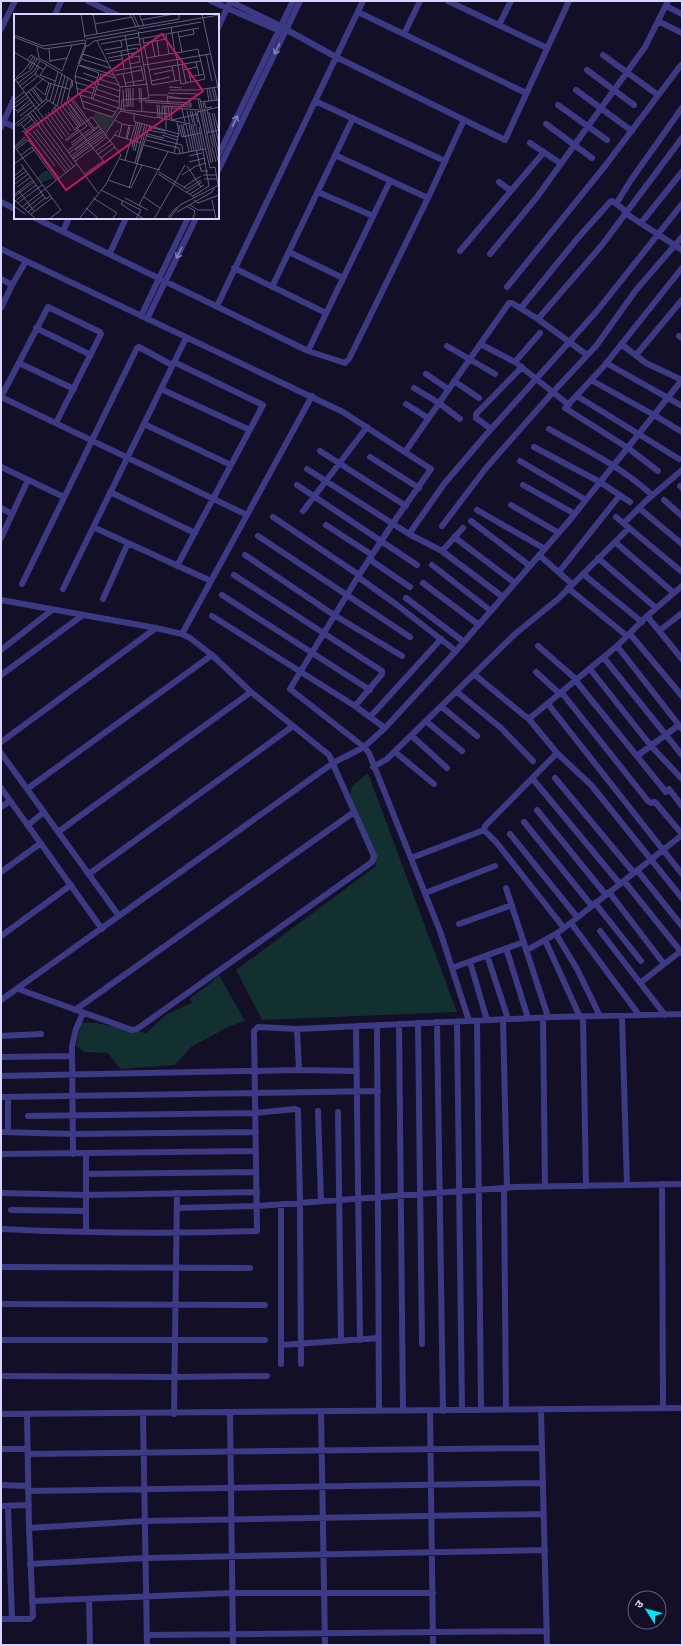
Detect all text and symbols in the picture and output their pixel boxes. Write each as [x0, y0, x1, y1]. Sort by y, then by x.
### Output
inset map [14, 14, 219, 219]
one-way arrow [273, 42, 280, 54]
one-way arrow [232, 115, 239, 127]
one-way arrow [175, 247, 182, 259]
north arrow [627, 1590, 667, 1630]
text: उ [631, 1597, 646, 1610]

